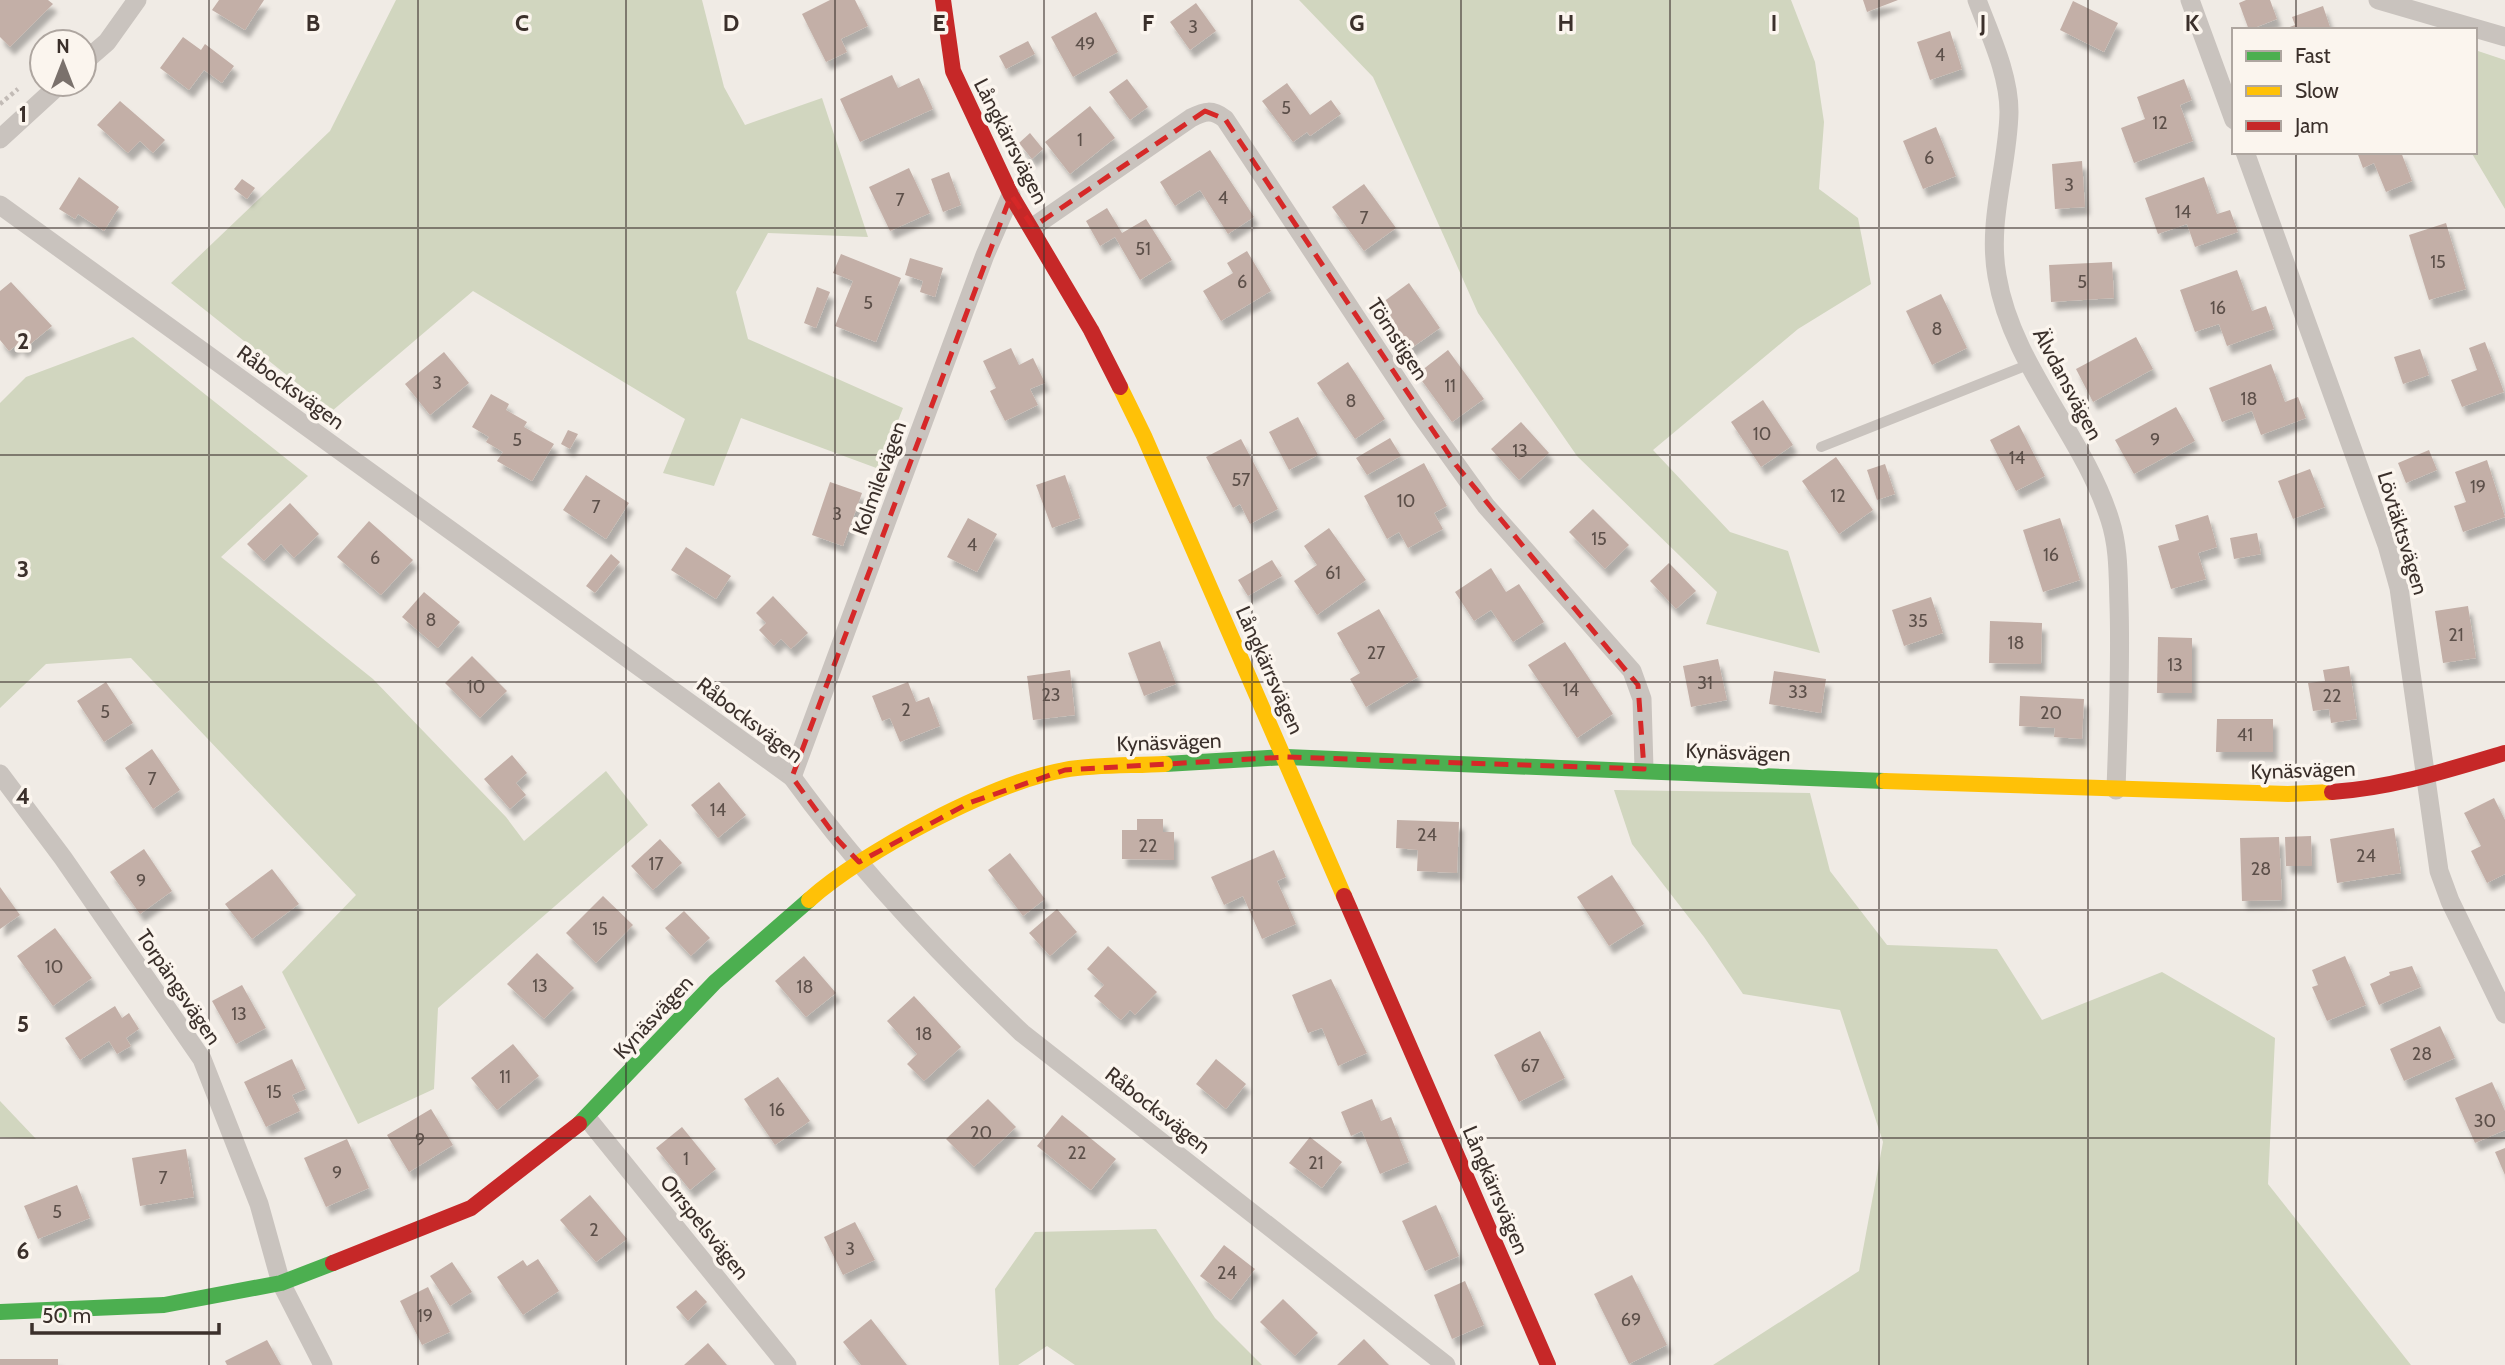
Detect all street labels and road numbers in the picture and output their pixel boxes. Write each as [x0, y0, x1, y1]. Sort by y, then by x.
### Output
street label: Långkärrsvägen [969, 74, 1053, 208]
street label: Törnstigen [1362, 293, 1434, 385]
street label: Älvdansvägen [2028, 324, 2108, 444]
street label: Råbocksvägen [232, 340, 350, 434]
street label: Kolmilevägen [847, 418, 911, 538]
street label: Lövtäktsvägen [2372, 468, 2434, 598]
street label: Långkärrsvägen [1231, 602, 1309, 738]
street label: Råbocksvägen [692, 672, 808, 768]
street label: Kynäsvägen [1116, 728, 1222, 756]
street label: Kynäsvägen [1685, 738, 1791, 766]
street label: Kynäsvägen [2250, 756, 2356, 784]
street label: Torpängsvägen [131, 925, 227, 1049]
street label: Kynäsvägen [608, 970, 698, 1064]
street label: Råbocksvägen [1100, 1061, 1216, 1159]
street label: Långkärrsvägen [1458, 1122, 1534, 1258]
street label: Orrspelsvägen [655, 1170, 755, 1284]

